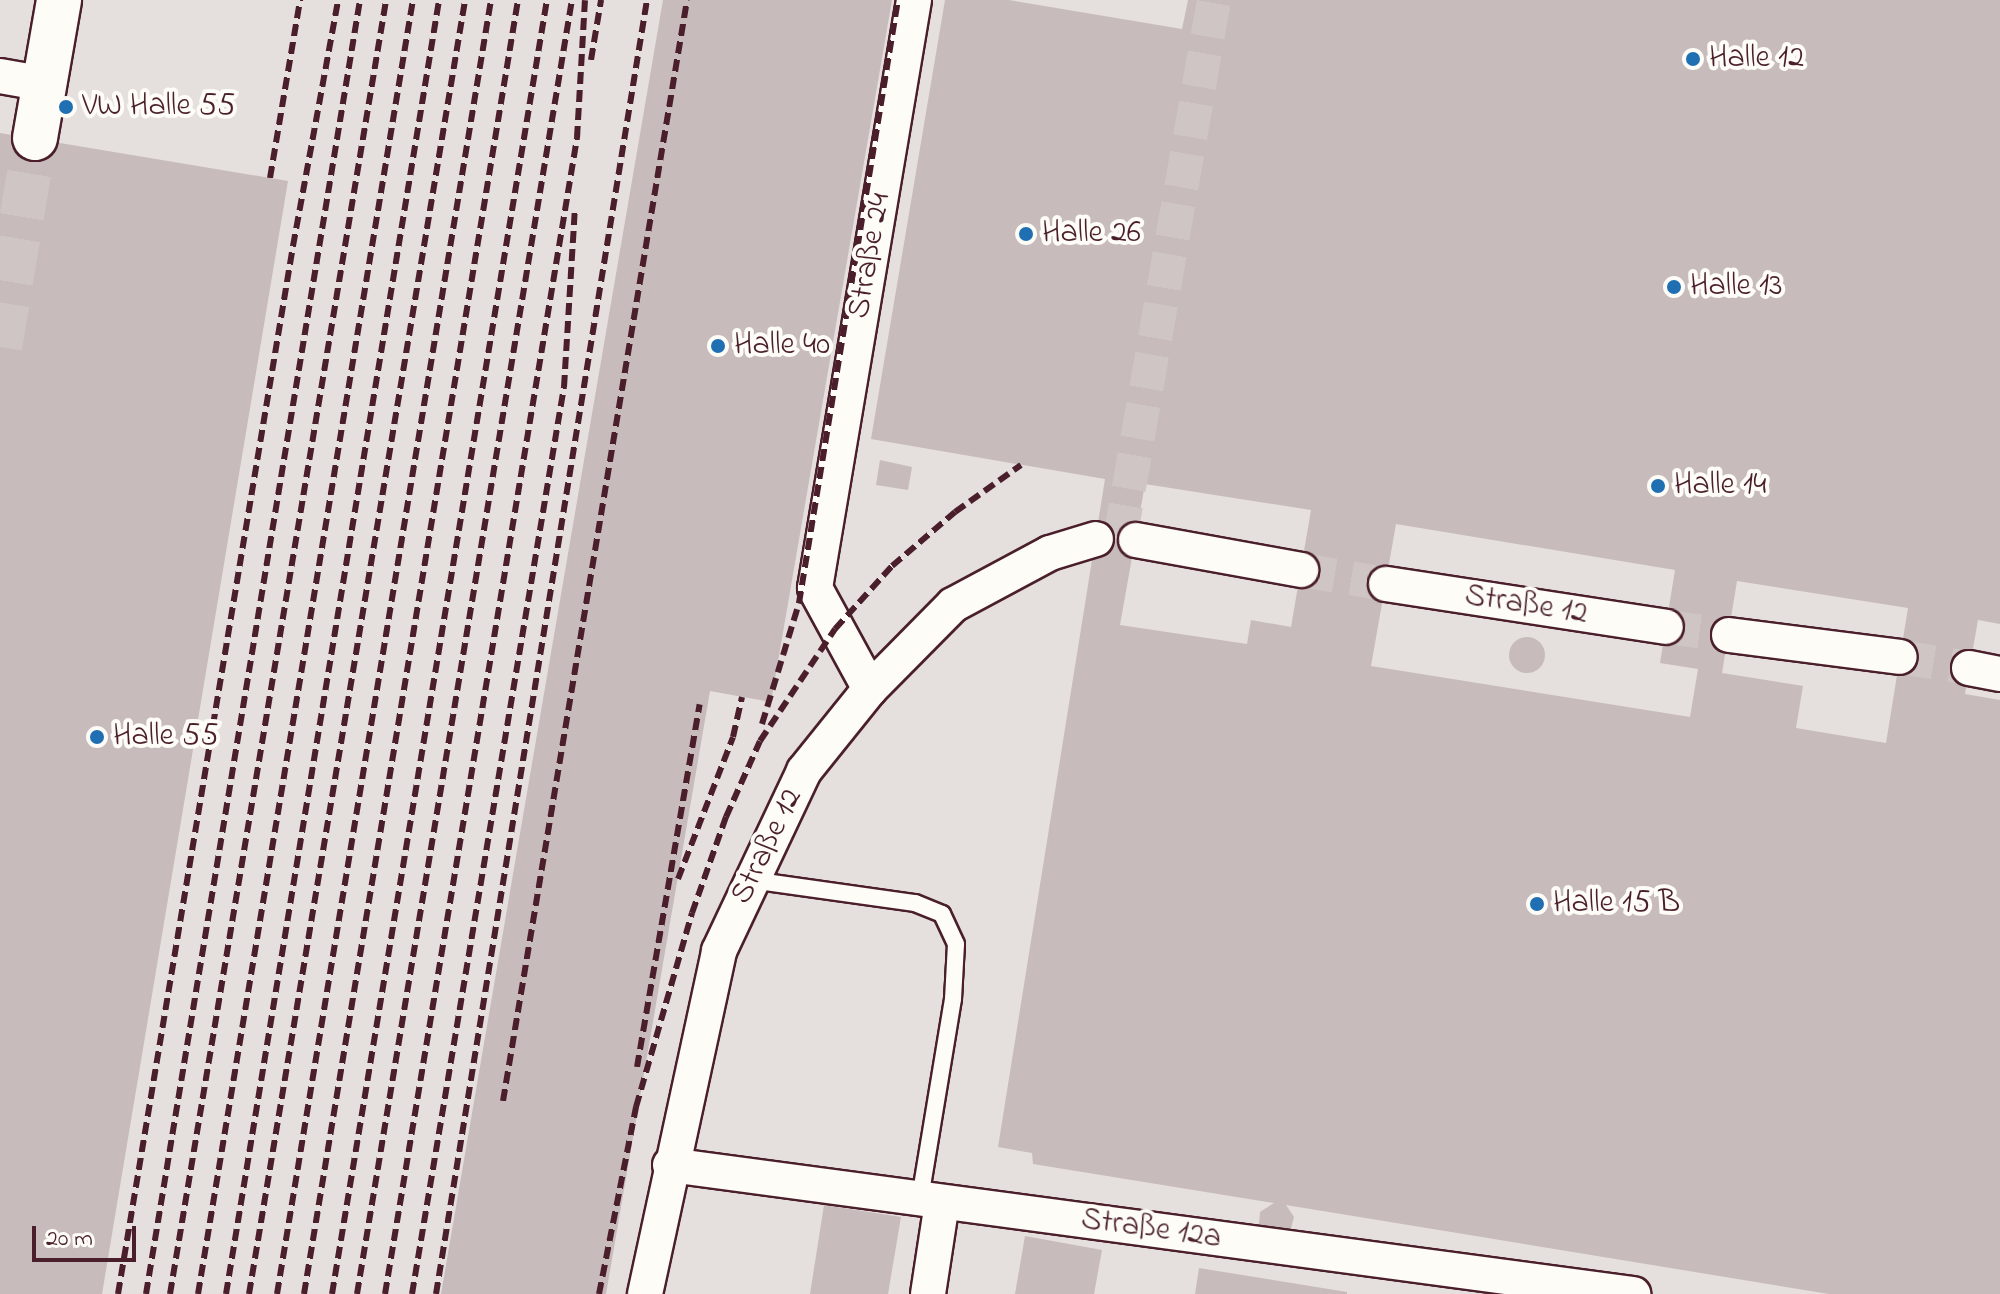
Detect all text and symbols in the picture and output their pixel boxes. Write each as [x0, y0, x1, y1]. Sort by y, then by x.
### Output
place label: Halle 12 [1709, 40, 1804, 78]
marker: Halle 12 [1684, 50, 1702, 68]
place label: VW Halle 55 [82, 88, 235, 126]
marker: VW Halle 55 [57, 98, 75, 116]
street label: Straße 24 [841, 190, 901, 322]
place label: Halle 26 [1042, 215, 1141, 253]
marker: Halle 26 [1017, 225, 1035, 243]
place label: Halle 13 [1690, 268, 1782, 306]
marker: Halle 13 [1665, 278, 1683, 296]
place label: Halle 40 [734, 327, 830, 365]
marker: Halle 40 [709, 337, 727, 355]
place label: Halle 14 [1674, 467, 1766, 505]
marker: Halle 14 [1649, 477, 1667, 495]
street label: Straße 12 [1462, 577, 1590, 635]
place label: Halle 55 [113, 718, 219, 756]
marker: Halle 55 [88, 728, 106, 746]
street label: Straße 12 [724, 783, 812, 911]
place label: Halle 15 B [1553, 885, 1680, 923]
marker: Halle 15 B [1528, 895, 1546, 913]
street label: Straße 12a [1079, 1201, 1223, 1259]
scale bar [36, 1210, 140, 1260]
text: 20 m [46, 1222, 93, 1257]

